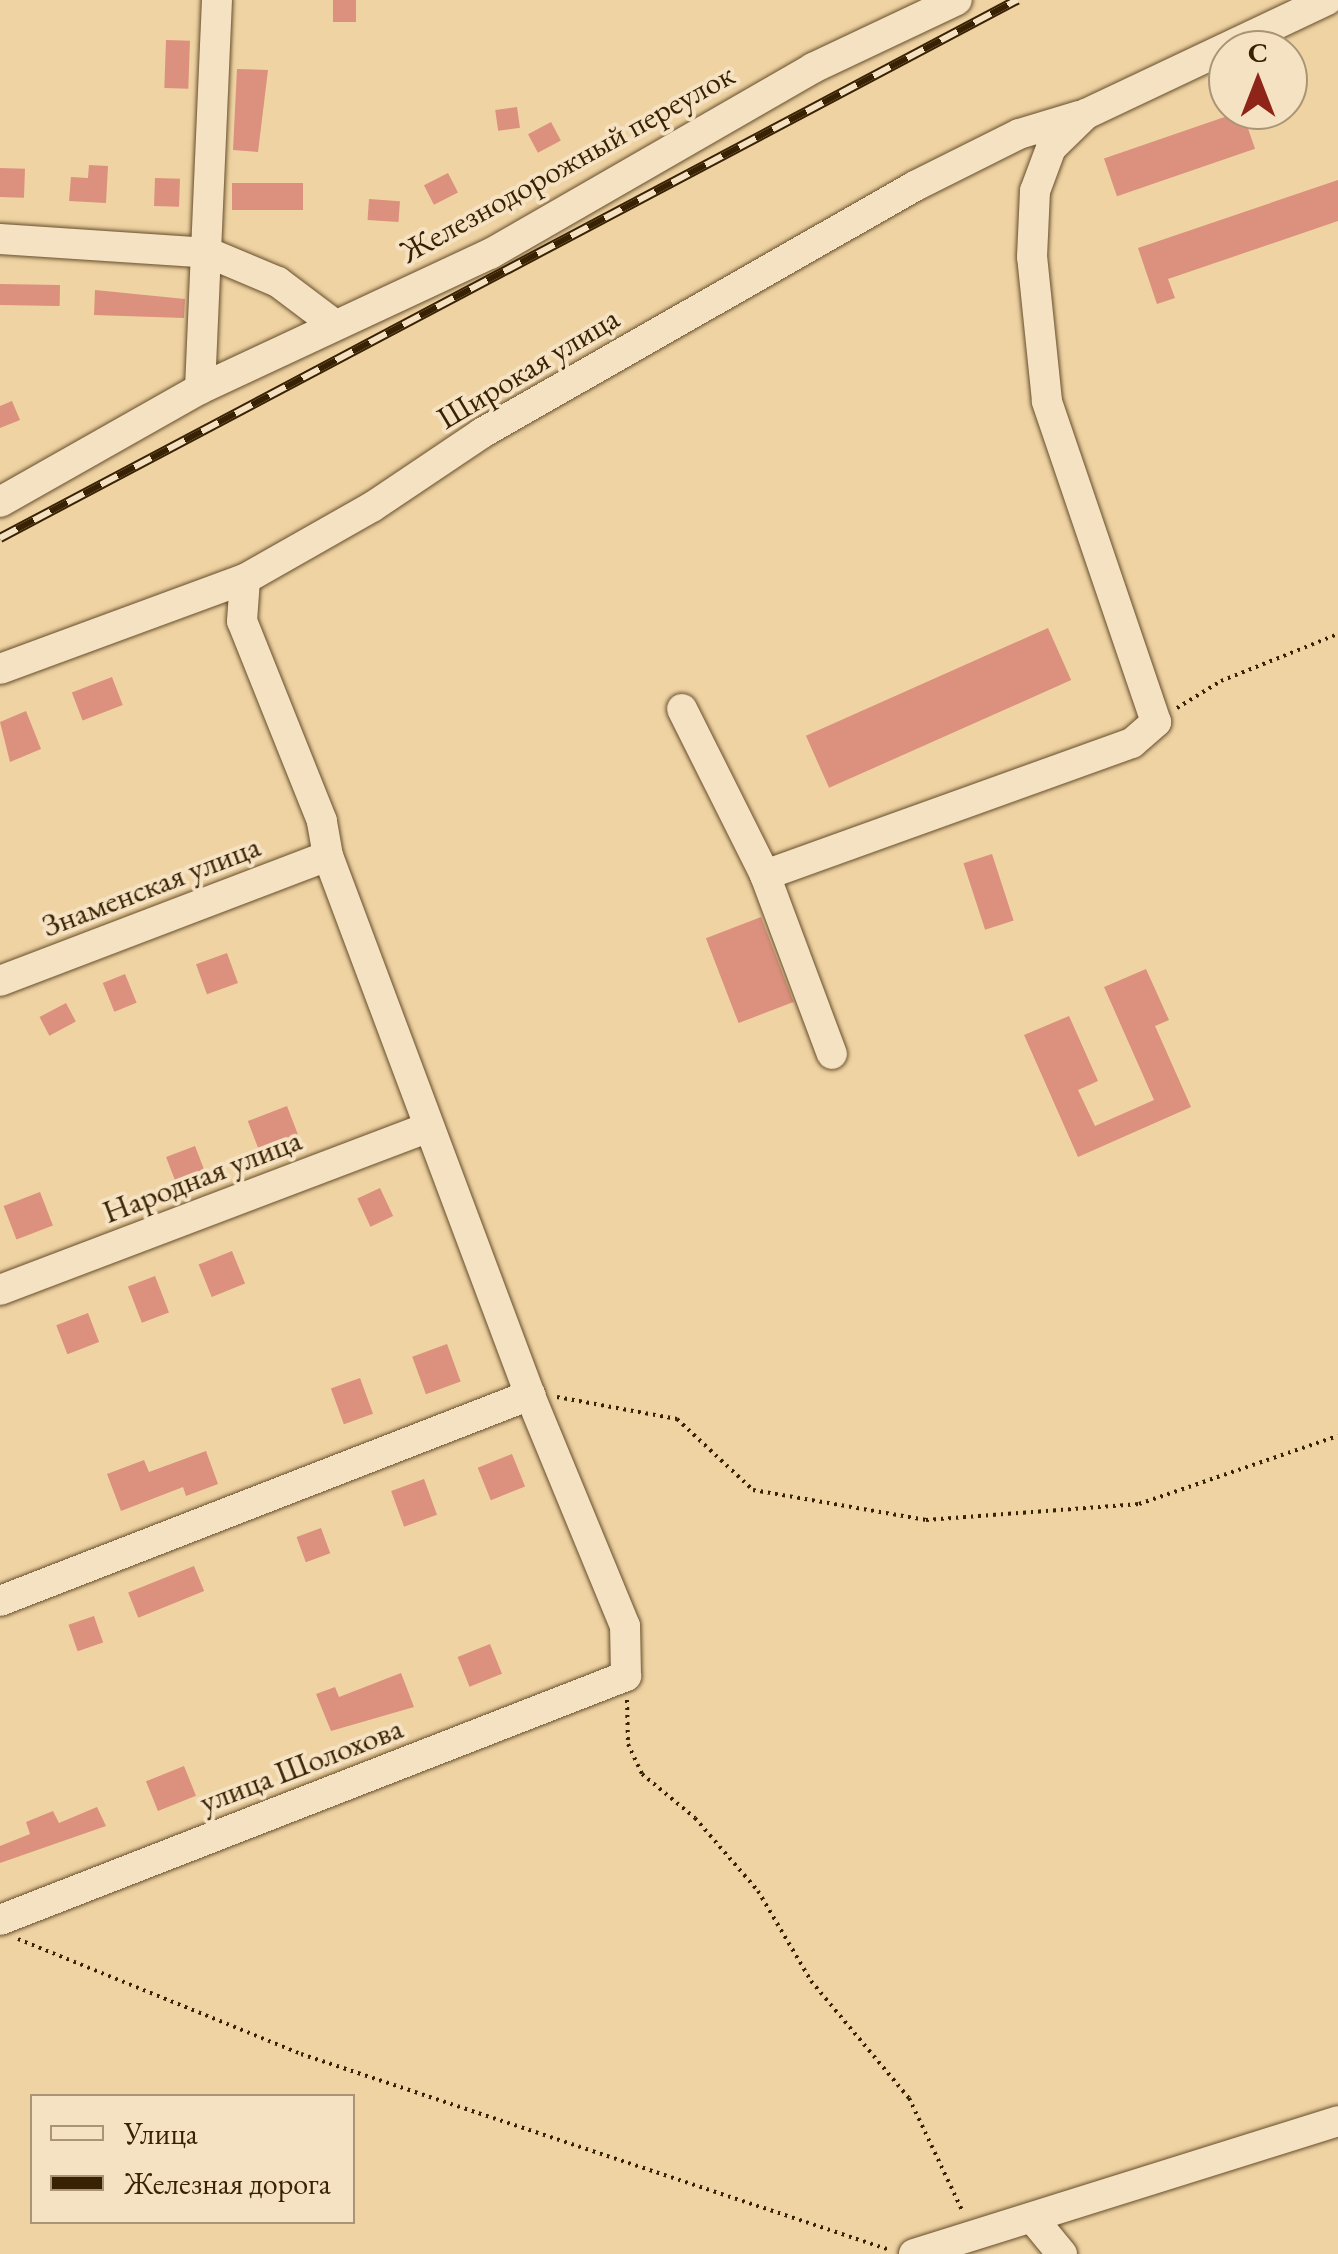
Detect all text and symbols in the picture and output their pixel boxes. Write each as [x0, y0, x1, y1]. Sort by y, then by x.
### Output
north arrow [1208, 30, 1308, 130]
text: С [1248, 34, 1268, 70]
street label: Железнодорожный переулок [393, 55, 741, 271]
street label: Широкая улица [430, 299, 626, 437]
street label: Знаменская улица [37, 827, 265, 945]
street label: Народная улица [97, 1120, 307, 1232]
street label: улица Шолохова [194, 1709, 408, 1821]
legend [30, 2094, 355, 2224]
text: Улица [124, 2114, 198, 2153]
text: Железная дорога [124, 2164, 331, 2203]

